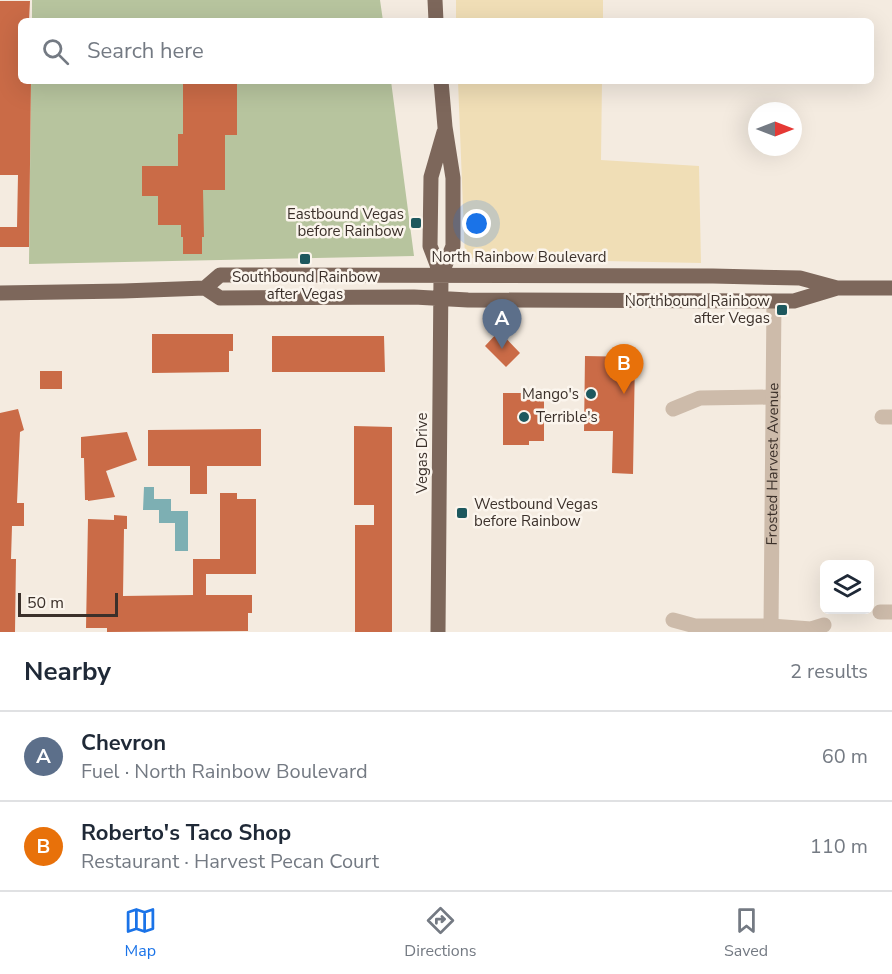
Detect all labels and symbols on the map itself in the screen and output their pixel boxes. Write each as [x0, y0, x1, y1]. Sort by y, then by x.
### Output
north arrow [748, 102, 802, 156]
place label: Eastbound Vegas before Rainbow [287, 204, 404, 241]
your location [462, 209, 491, 238]
marker: Eastbound Vegas before Rainbow [409, 216, 423, 230]
street label: North Rainbow Boulevard [432, 247, 606, 267]
marker: Southbound Rainbow after Vegas [298, 252, 312, 266]
place label: Southbound Rainbow after Vegas [232, 267, 378, 304]
place label: Northbound Rainbow after Vegas [625, 291, 770, 328]
pin: A [482, 300, 522, 349]
marker: Northbound Rainbow after Vegas [775, 303, 789, 317]
pin: B [604, 344, 644, 394]
street label: Frosted Harvest Avenue [762, 383, 783, 545]
place label: Mango's [522, 384, 579, 404]
marker: Mango's [584, 387, 598, 401]
place label: Terrible's [536, 407, 598, 427]
marker: Terrible's [517, 410, 531, 424]
street label: Vegas Drive [412, 413, 432, 494]
place label: Westbound Vegas before Rainbow [474, 494, 598, 531]
marker: Westbound Vegas before Rainbow [455, 506, 469, 520]
scale bar [18, 590, 118, 618]

